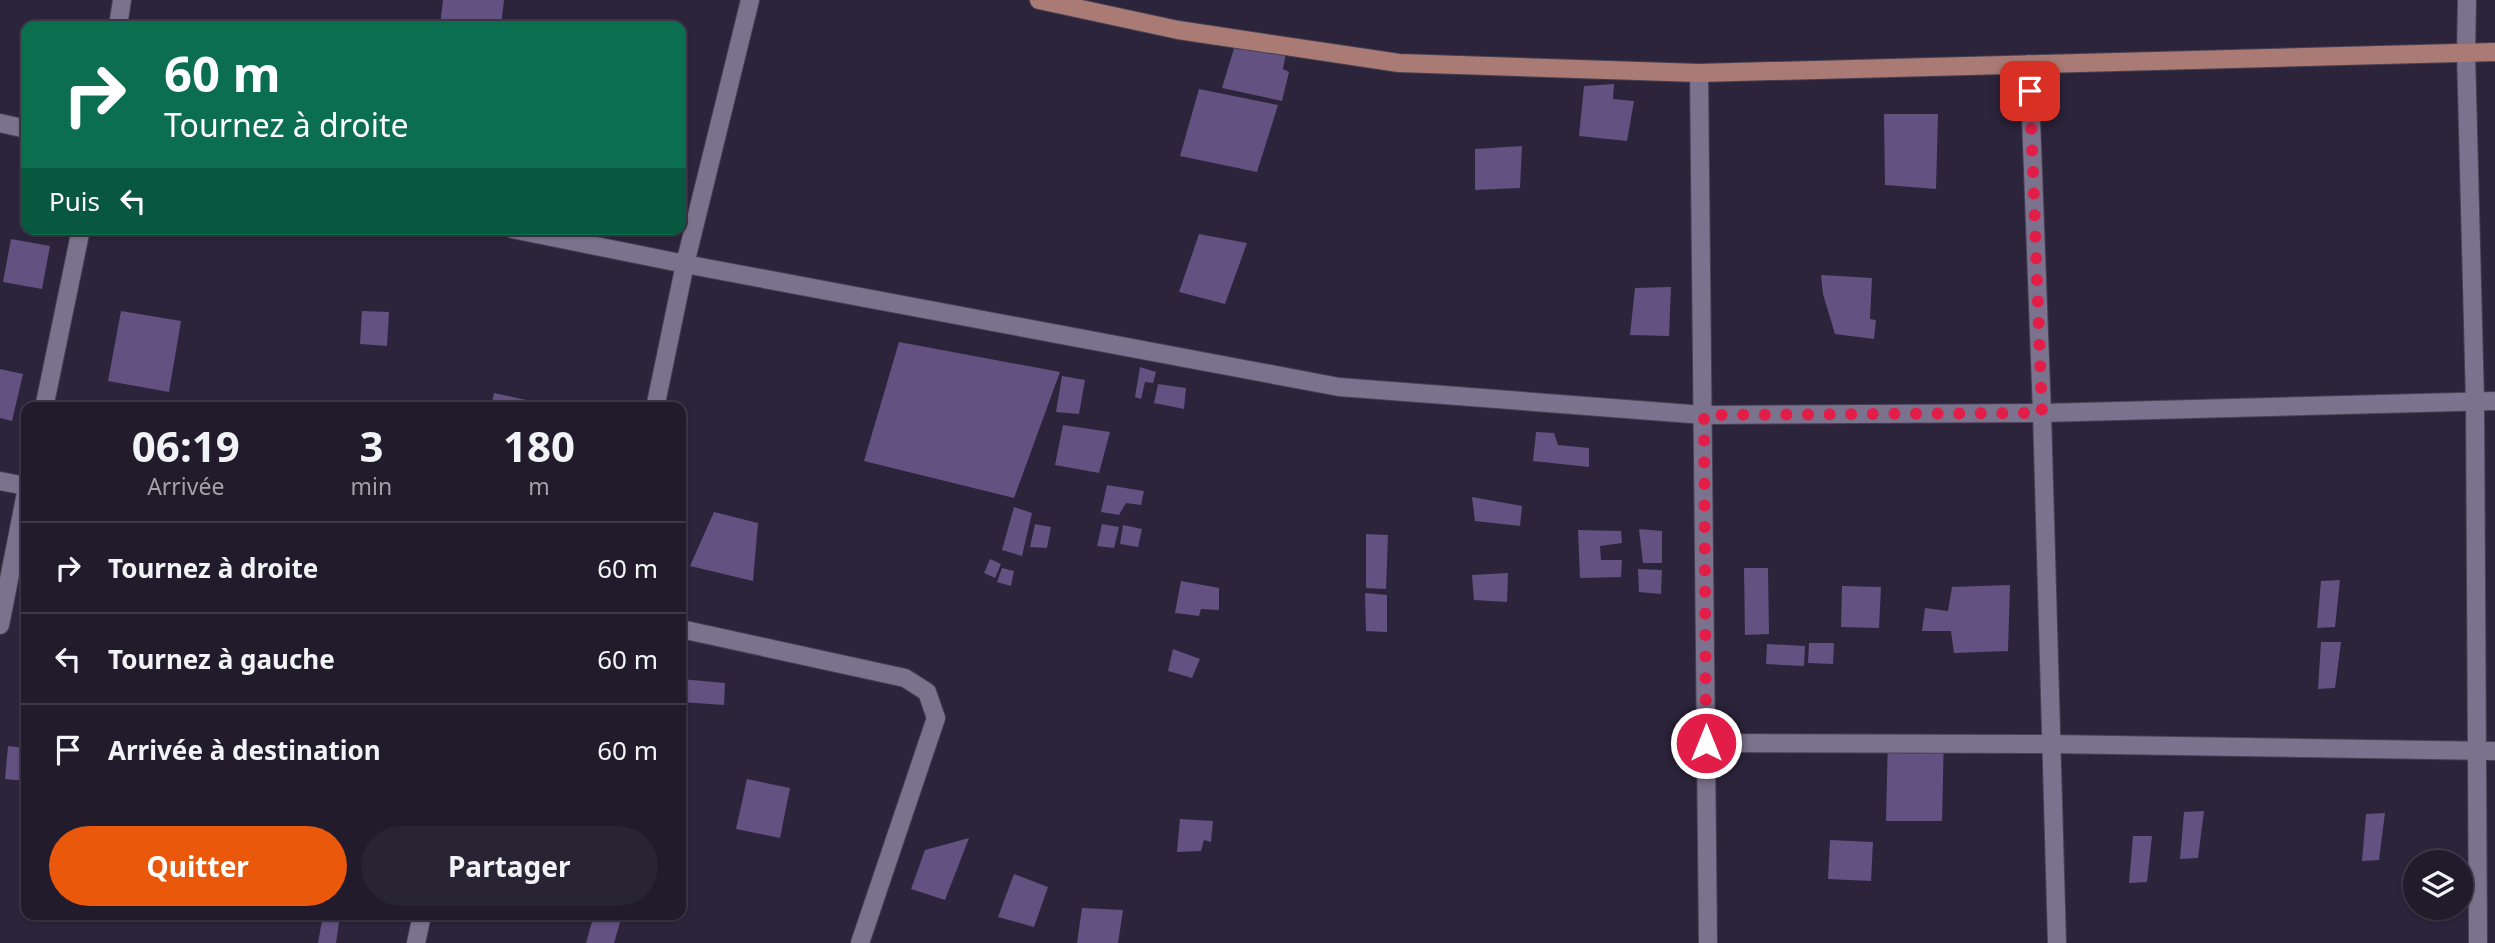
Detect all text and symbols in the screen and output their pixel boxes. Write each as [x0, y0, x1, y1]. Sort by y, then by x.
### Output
text: 60 m [164, 40, 281, 106]
icon: right [49, 49, 140, 140]
pin [2000, 61, 2060, 121]
icon: arrive [2011, 72, 2049, 110]
text: Tournez à droite [164, 103, 409, 146]
icon: left [114, 182, 152, 220]
text: Puis [49, 183, 100, 219]
text: 06:19 [132, 417, 240, 474]
text: 3 [359, 417, 383, 474]
text: 180 [503, 417, 575, 474]
text: Arrivée [147, 470, 224, 502]
text: min [351, 470, 392, 502]
text: m [528, 470, 550, 502]
icon: right [49, 549, 87, 587]
text: Tournez à droite [108, 550, 318, 586]
text: 60 m [597, 550, 658, 586]
icon: left [49, 640, 87, 678]
text: Tournez à gauche [108, 641, 335, 677]
text: 60 m [597, 641, 658, 677]
position arrow [1669, 706, 1743, 780]
icon: arrive [49, 731, 87, 769]
text: Arrivée à destination [108, 732, 381, 768]
text: 60 m [597, 732, 658, 768]
button: Quitter [49, 826, 347, 906]
button: Partager [361, 826, 658, 906]
map controls [2403, 850, 2473, 920]
button: layers [2403, 850, 2473, 920]

